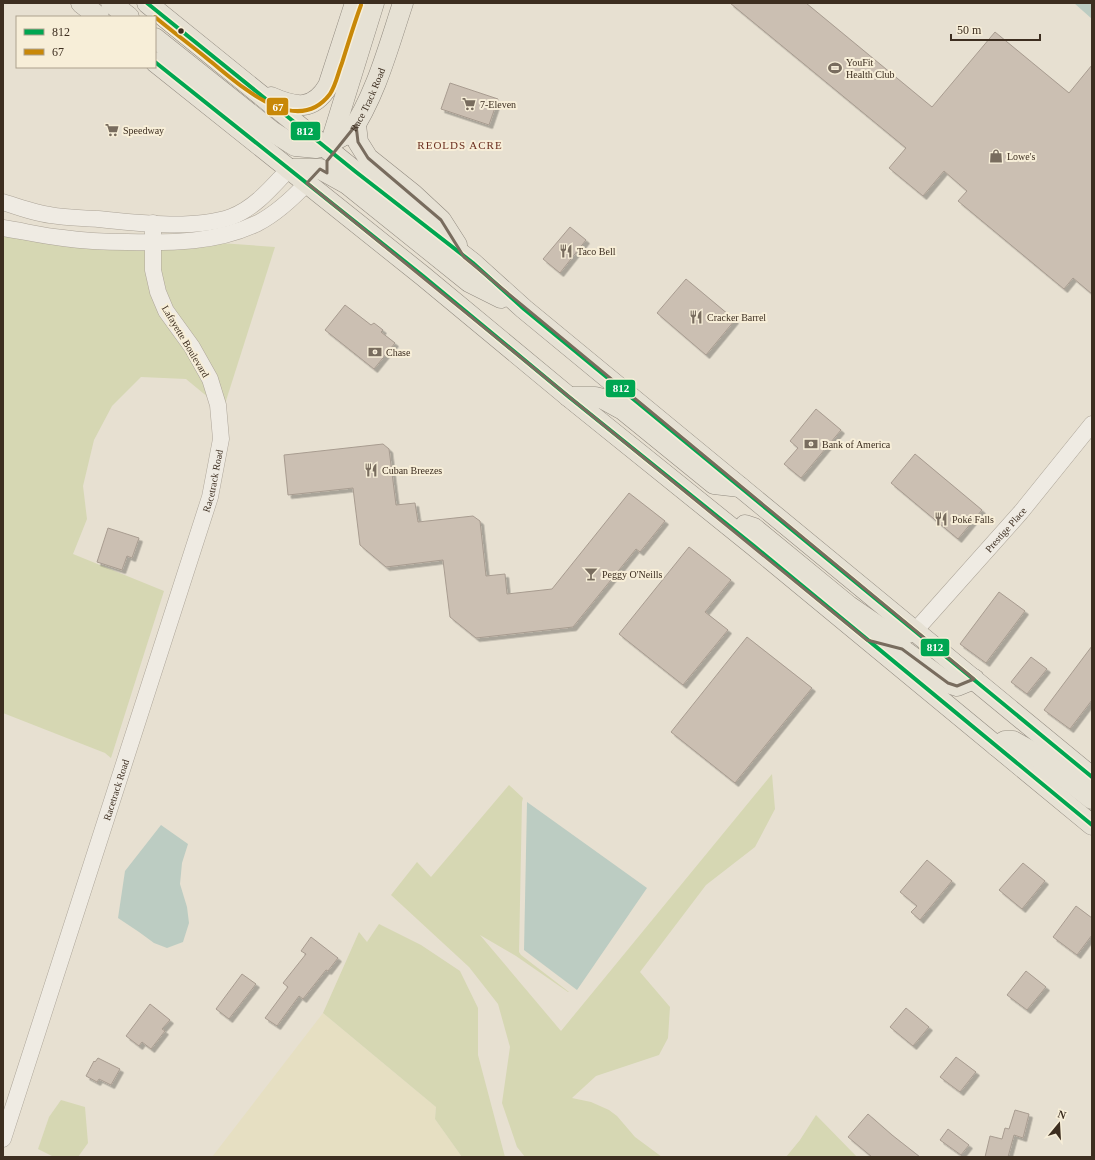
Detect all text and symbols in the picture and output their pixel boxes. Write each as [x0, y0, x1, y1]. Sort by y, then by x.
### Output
legend [16, 16, 156, 68]
scale bar [951, 16, 1040, 42]
text: 50 m [957, 23, 982, 37]
text: 812 [52, 25, 70, 39]
unlabelled marker [176, 26, 186, 36]
text: 67 [52, 45, 64, 59]
place label: YouFit Health Club [846, 57, 895, 80]
sports icon: YouFit Health Club [827, 60, 843, 76]
street label: Race Track Road [348, 66, 387, 134]
supermarket icon: 7-Eleven [461, 96, 477, 112]
line badge: 67 [266, 97, 289, 116]
place label: 7-Eleven [480, 99, 516, 110]
text: 67 [273, 101, 284, 113]
line badge: 812 [290, 121, 321, 141]
supermarket icon: Speedway [104, 122, 120, 138]
place label: Speedway [123, 125, 164, 136]
text: 812 [297, 125, 314, 137]
district label: REOLDS ACRE [417, 139, 503, 151]
shop icon: Lowe's [988, 148, 1004, 164]
place label: Lowe's [1007, 151, 1036, 162]
restaurant icon: Taco Bell [558, 243, 574, 259]
place label: Taco Bell [577, 246, 616, 257]
street label: Lafayette Boulevard [160, 303, 211, 379]
restaurant icon: Cracker Barrel [688, 309, 704, 325]
place label: Cracker Barrel [707, 312, 766, 323]
bank icon: Chase [367, 344, 383, 360]
place label: Chase [386, 347, 411, 358]
line badge: 812 [605, 379, 636, 398]
text: 812 [613, 382, 630, 394]
bank icon: Bank of America [803, 436, 819, 452]
place label: Bank of America [822, 439, 891, 450]
street label: Racetrack Road [201, 449, 225, 513]
restaurant icon: Cuban Breezes [363, 462, 379, 478]
place label: Cuban Breezes [382, 465, 442, 476]
street label: Prestige Place [983, 505, 1029, 555]
restaurant icon: Poké Falls [933, 511, 949, 527]
place label: Poké Falls [952, 514, 994, 525]
bar icon: Peggy O'Neills [583, 566, 599, 582]
place label: Peggy O'Neills [602, 569, 663, 580]
line badge: 812 [920, 638, 950, 657]
text: 812 [927, 641, 944, 653]
street label: Racetrack Road [101, 758, 131, 822]
north arrow [1039, 1104, 1079, 1144]
text: N [1056, 1108, 1068, 1121]

